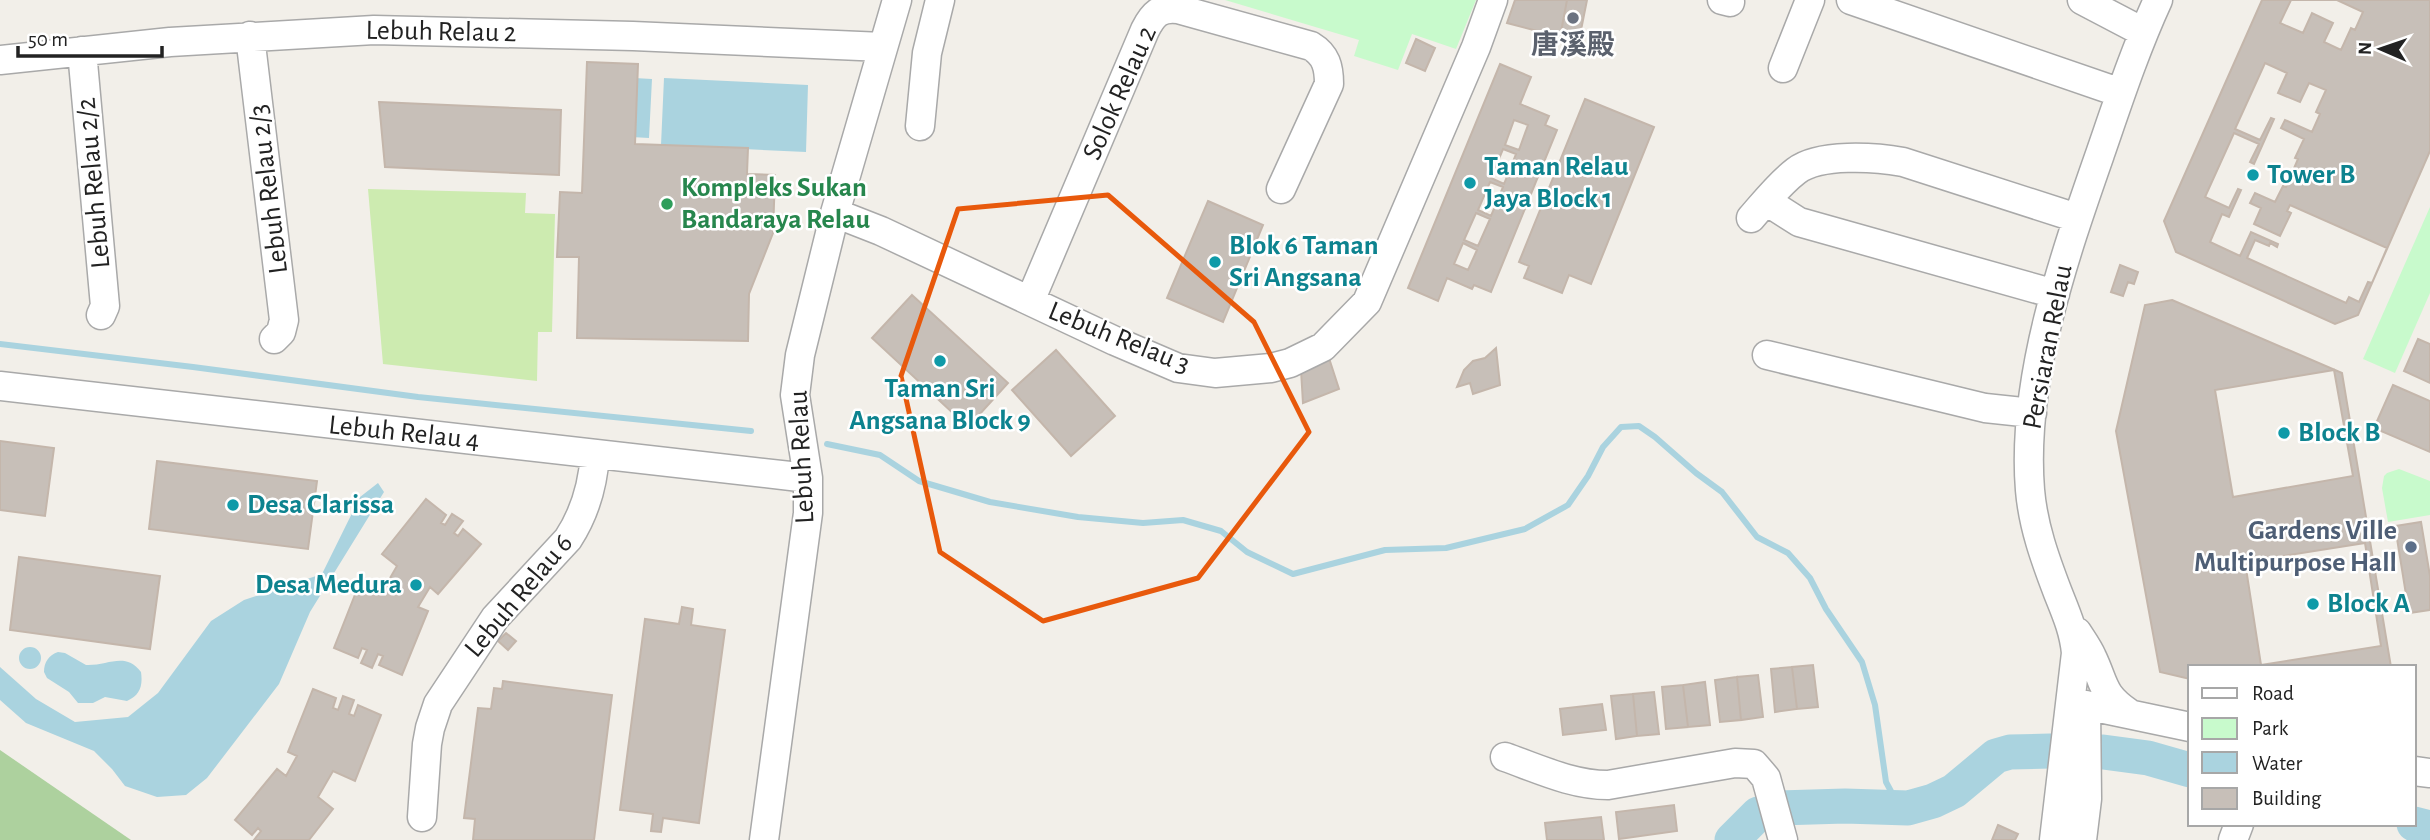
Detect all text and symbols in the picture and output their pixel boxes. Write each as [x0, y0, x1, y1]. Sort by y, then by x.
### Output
marker: 唐溪殿 [1565, 10, 1581, 26]
scale bar [18, 14, 161, 58]
north arrow [2346, 14, 2416, 84]
street label: Lebuh Relau 2 [365, 17, 517, 47]
street label: Solok Relau 2 [1078, 22, 1162, 164]
text: 50 m [28, 29, 68, 50]
place label: 唐溪殿 [1531, 29, 1615, 60]
text: N [2356, 42, 2375, 55]
street label: Lebuh Relau 2/2 [73, 96, 115, 270]
street label: Lebuh Relau 2/3 [245, 103, 293, 275]
place label: Taman Relau Jaya Block 1 [1484, 153, 1629, 213]
place label: Tower B [2267, 161, 2355, 189]
marker: Tower B [2245, 167, 2261, 183]
place label: Kompleks Sukan Bandaraya Relau [681, 174, 870, 234]
marker: Taman Relau Jaya Block 1 [1462, 175, 1478, 191]
marker: Kompleks Sukan Bandaraya Relau [659, 196, 675, 212]
place label: Blok 6 Taman Sri Angsana [1229, 232, 1379, 292]
marker: Blok 6 Taman Sri Angsana [1207, 254, 1223, 270]
street label: Persiaran Relau [2018, 262, 2078, 432]
street label: Lebuh Relau 3 [1044, 297, 1194, 379]
marker: Taman Sri Angsana Block 9 [932, 353, 948, 369]
place label: Taman Sri Angsana Block 9 [849, 375, 1031, 435]
street label: Lebuh Relau [785, 390, 819, 524]
street label: Lebuh Relau 4 [327, 411, 481, 455]
place label: Block B [2298, 419, 2380, 447]
marker: Block B [2276, 425, 2292, 441]
place label: Desa Clarissa [247, 491, 394, 519]
marker: Desa Clarissa [225, 497, 241, 513]
place label: Gardens Ville Multipurpose Hall [2194, 517, 2397, 577]
street label: Lebuh Relau 6 [460, 529, 578, 663]
marker: Gardens Ville Multipurpose Hall [2403, 539, 2419, 555]
place label: Desa Medura [255, 571, 402, 599]
marker: Desa Medura [408, 577, 424, 593]
place label: Block A [2327, 590, 2410, 618]
marker: Block A [2305, 596, 2321, 612]
legend [2188, 665, 2416, 826]
text: Road [2252, 683, 2294, 704]
text: Park [2252, 718, 2289, 739]
text: Water [2252, 753, 2302, 774]
text: Building [2252, 788, 2322, 809]

